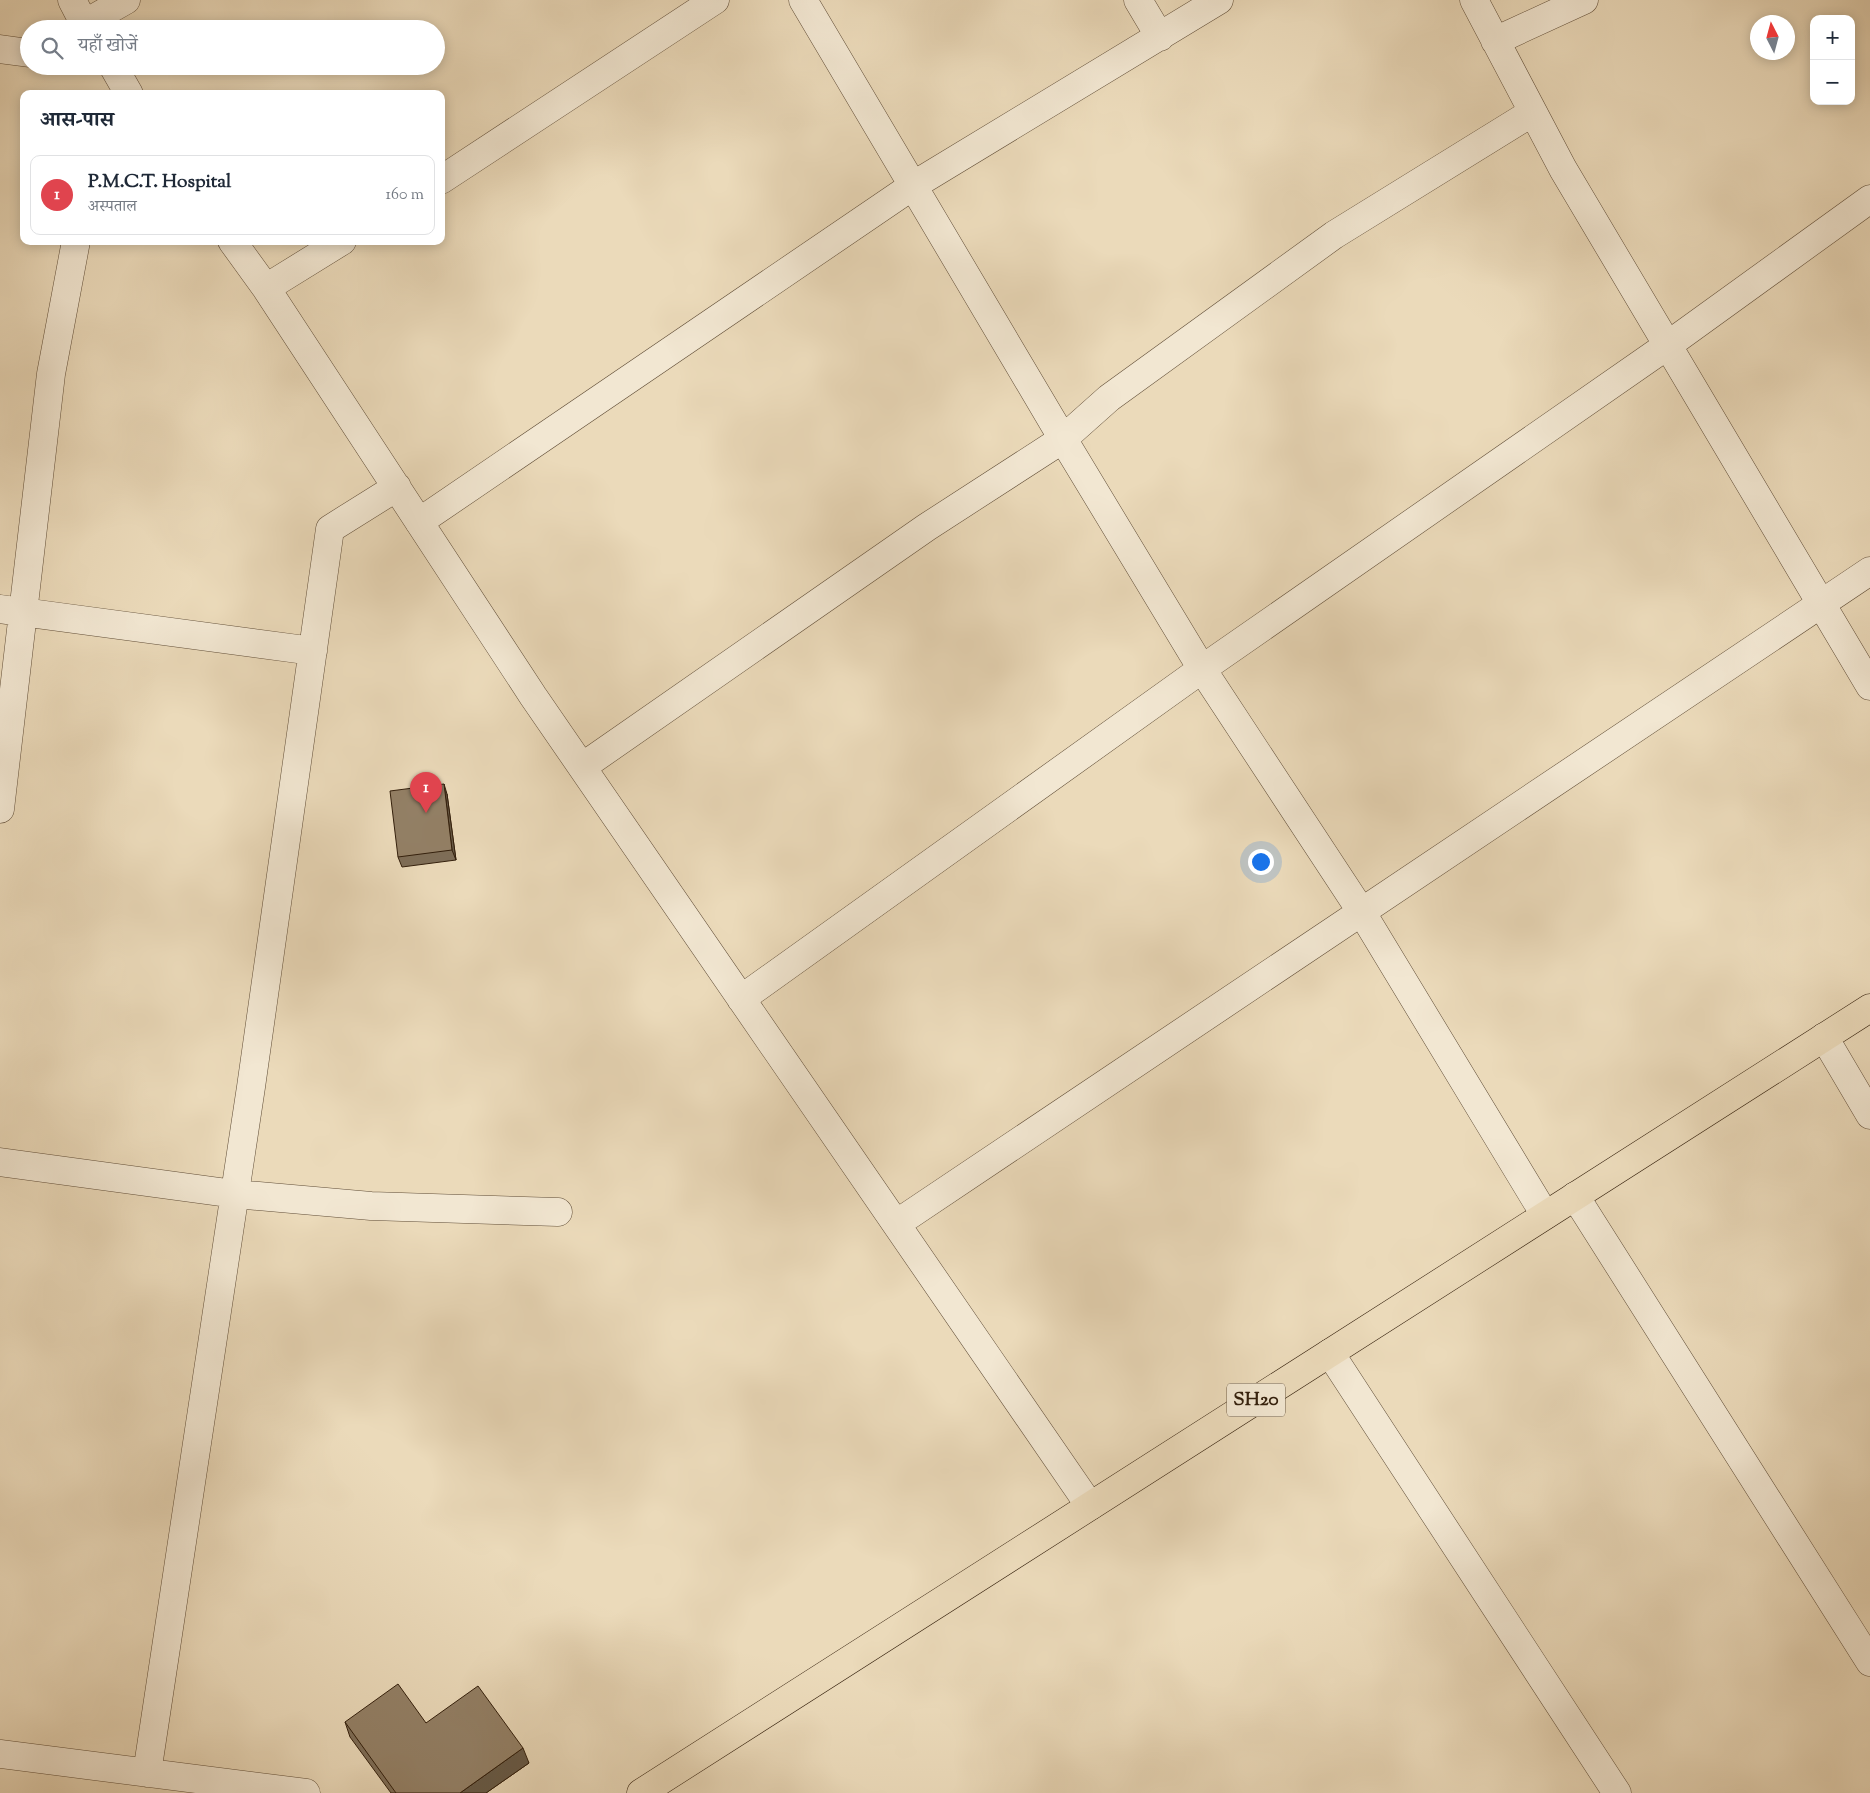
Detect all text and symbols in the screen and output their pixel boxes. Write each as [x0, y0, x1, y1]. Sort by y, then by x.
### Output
north arrow [1750, 15, 1795, 60]
map controls [1810, 15, 1855, 105]
button: + [1810, 15, 1855, 60]
search box [20, 20, 445, 75]
text: यहाँ खोजें [78, 33, 138, 60]
icon: search [38, 34, 66, 62]
button: − [1810, 60, 1855, 105]
text: आस-पास [40, 106, 114, 136]
text: P.M.C.T. Hospital [88, 169, 231, 196]
text: 1 [54, 184, 60, 207]
text: 160 m [386, 184, 424, 207]
text: अस्पताल [88, 196, 137, 219]
pin: 1 [410, 772, 442, 813]
your location [1248, 849, 1274, 875]
road number: SH20 [1227, 1384, 1285, 1416]

